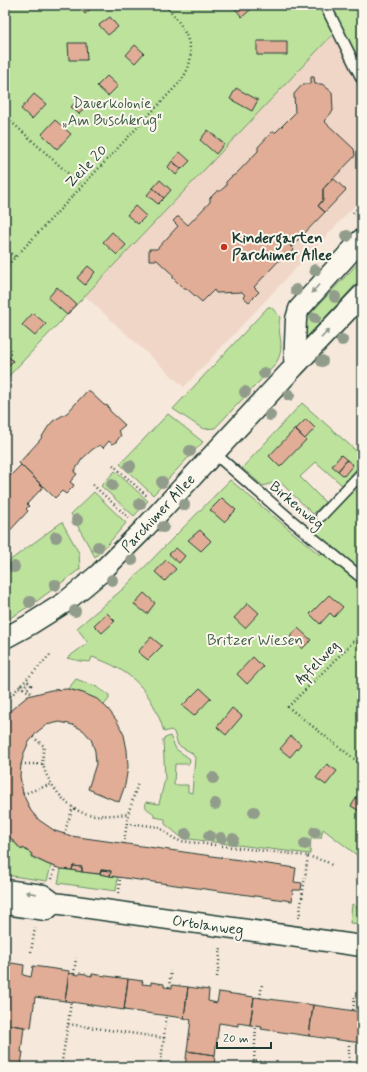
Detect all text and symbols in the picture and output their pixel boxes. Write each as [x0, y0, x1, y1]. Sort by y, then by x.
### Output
park label: Dauerkolonie „Am Buschkrug“ [62, 94, 162, 132]
street label: Zeile 20 [61, 141, 112, 193]
place label: Kindergarten Parchimer Allee [232, 229, 332, 266]
marker: Kindergarten Parchimer Allee [219, 242, 229, 252]
one-way arrow [311, 285, 320, 294]
one-way arrow [320, 329, 330, 339]
street label: Parchimer Allee [117, 470, 200, 557]
street label: Birkenweg [264, 477, 328, 535]
park label: Britzer Wiesen [207, 631, 303, 651]
street label: Apfelweg [291, 636, 345, 690]
one-way arrow [25, 890, 37, 896]
street label: Ortolanweg [171, 911, 245, 942]
scale bar [217, 1024, 271, 1050]
text: 20 m [223, 1031, 249, 1047]

